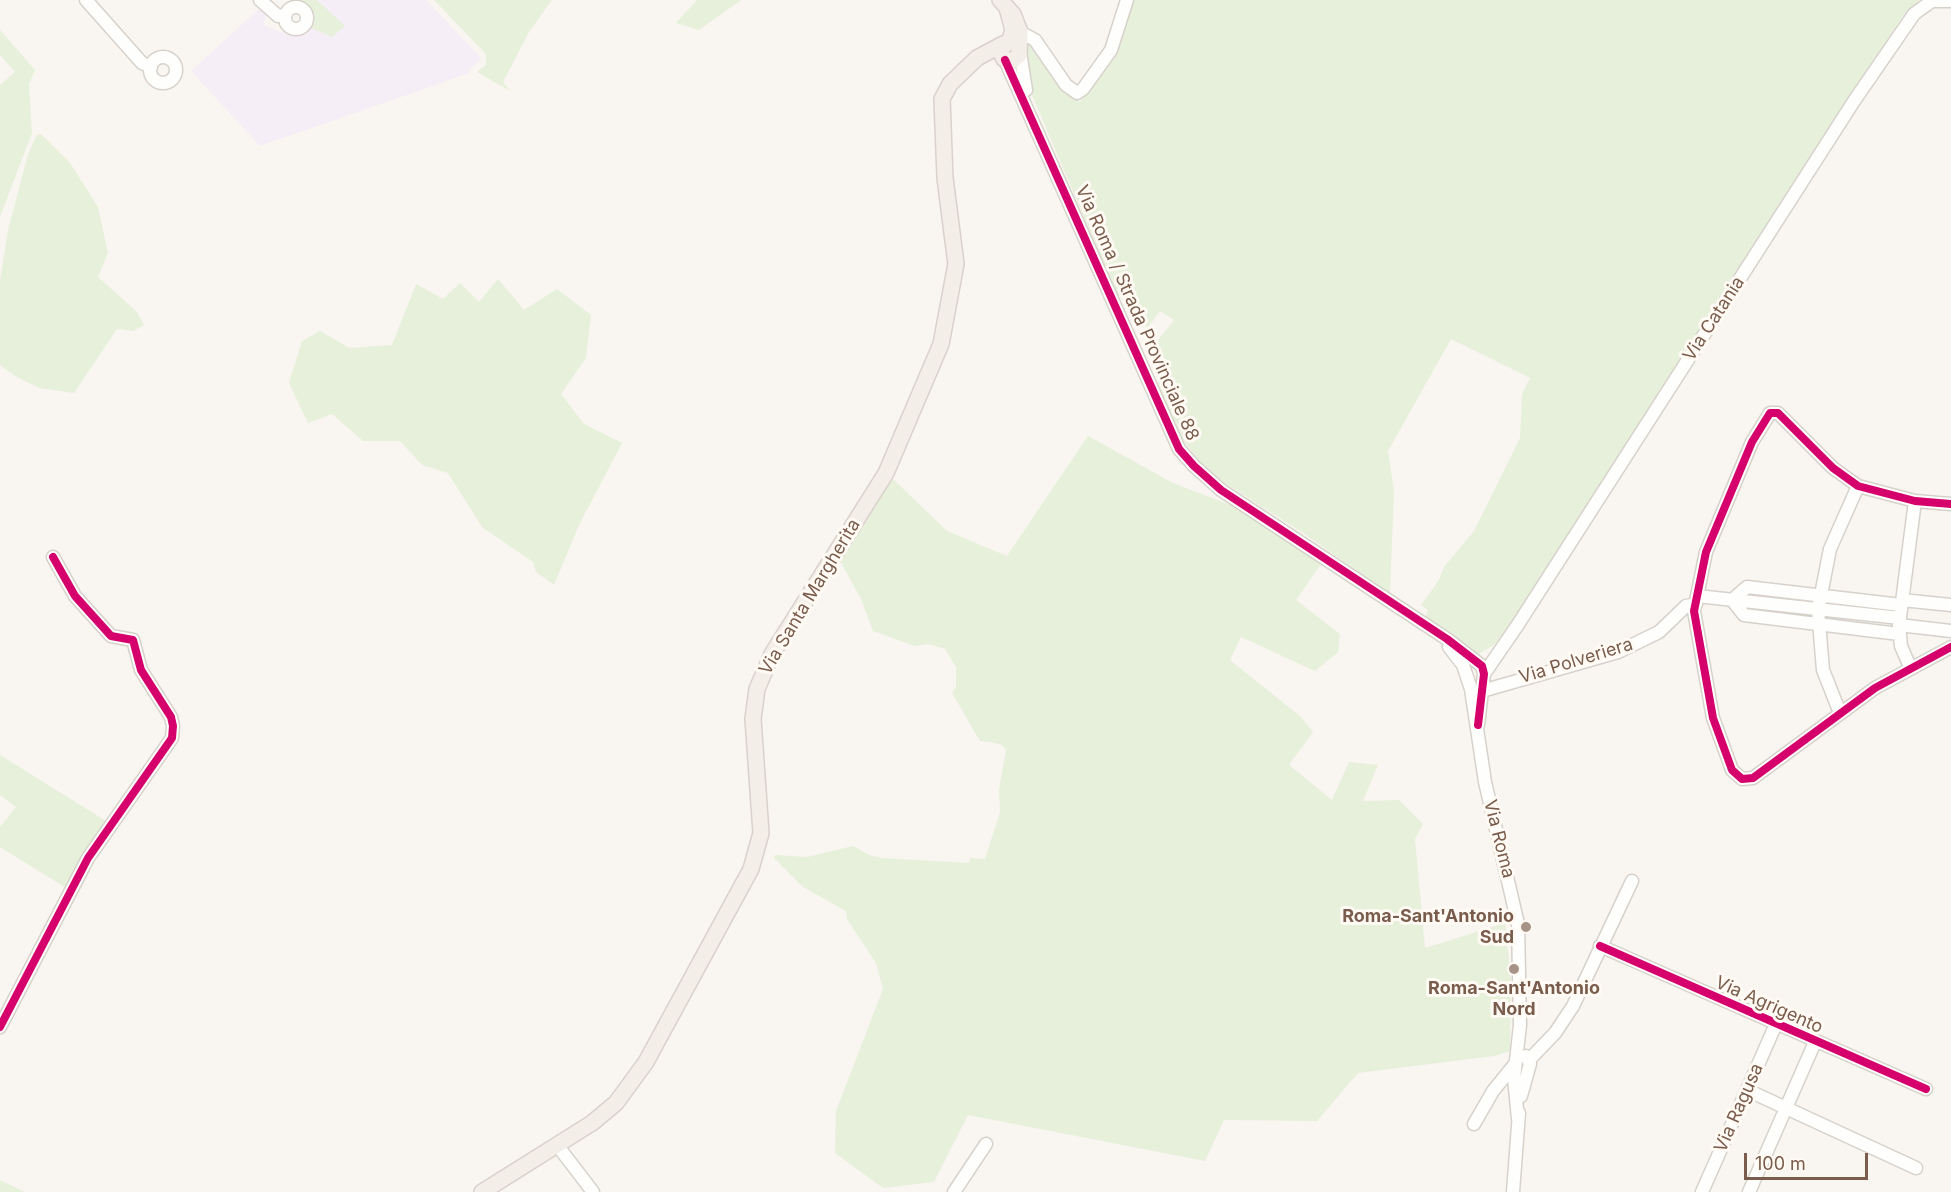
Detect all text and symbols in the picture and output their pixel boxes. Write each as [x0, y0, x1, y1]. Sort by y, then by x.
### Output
street label: Via Roma / Strada Provinciale 88 [1071, 182, 1203, 444]
street label: Via Catania [1679, 273, 1749, 365]
street label: Via Santa Margherita [755, 515, 865, 679]
street label: Via Polveriera [1517, 633, 1635, 689]
street label: Via Roma [1479, 798, 1519, 880]
place label: Roma-Sant'Antonio Sud [1342, 906, 1514, 948]
marker: Roma-Sant'Antonio Sud [1519, 920, 1533, 934]
marker: Roma-Sant'Antonio Nord [1507, 962, 1521, 976]
street label: Via Agrigento [1712, 972, 1826, 1038]
place label: Roma-Sant'Antonio Nord [1428, 978, 1600, 1020]
street label: Via Ragusa [1710, 1060, 1768, 1156]
scale bar [1747, 1141, 1872, 1179]
text: 100 m [1755, 1153, 1806, 1174]

